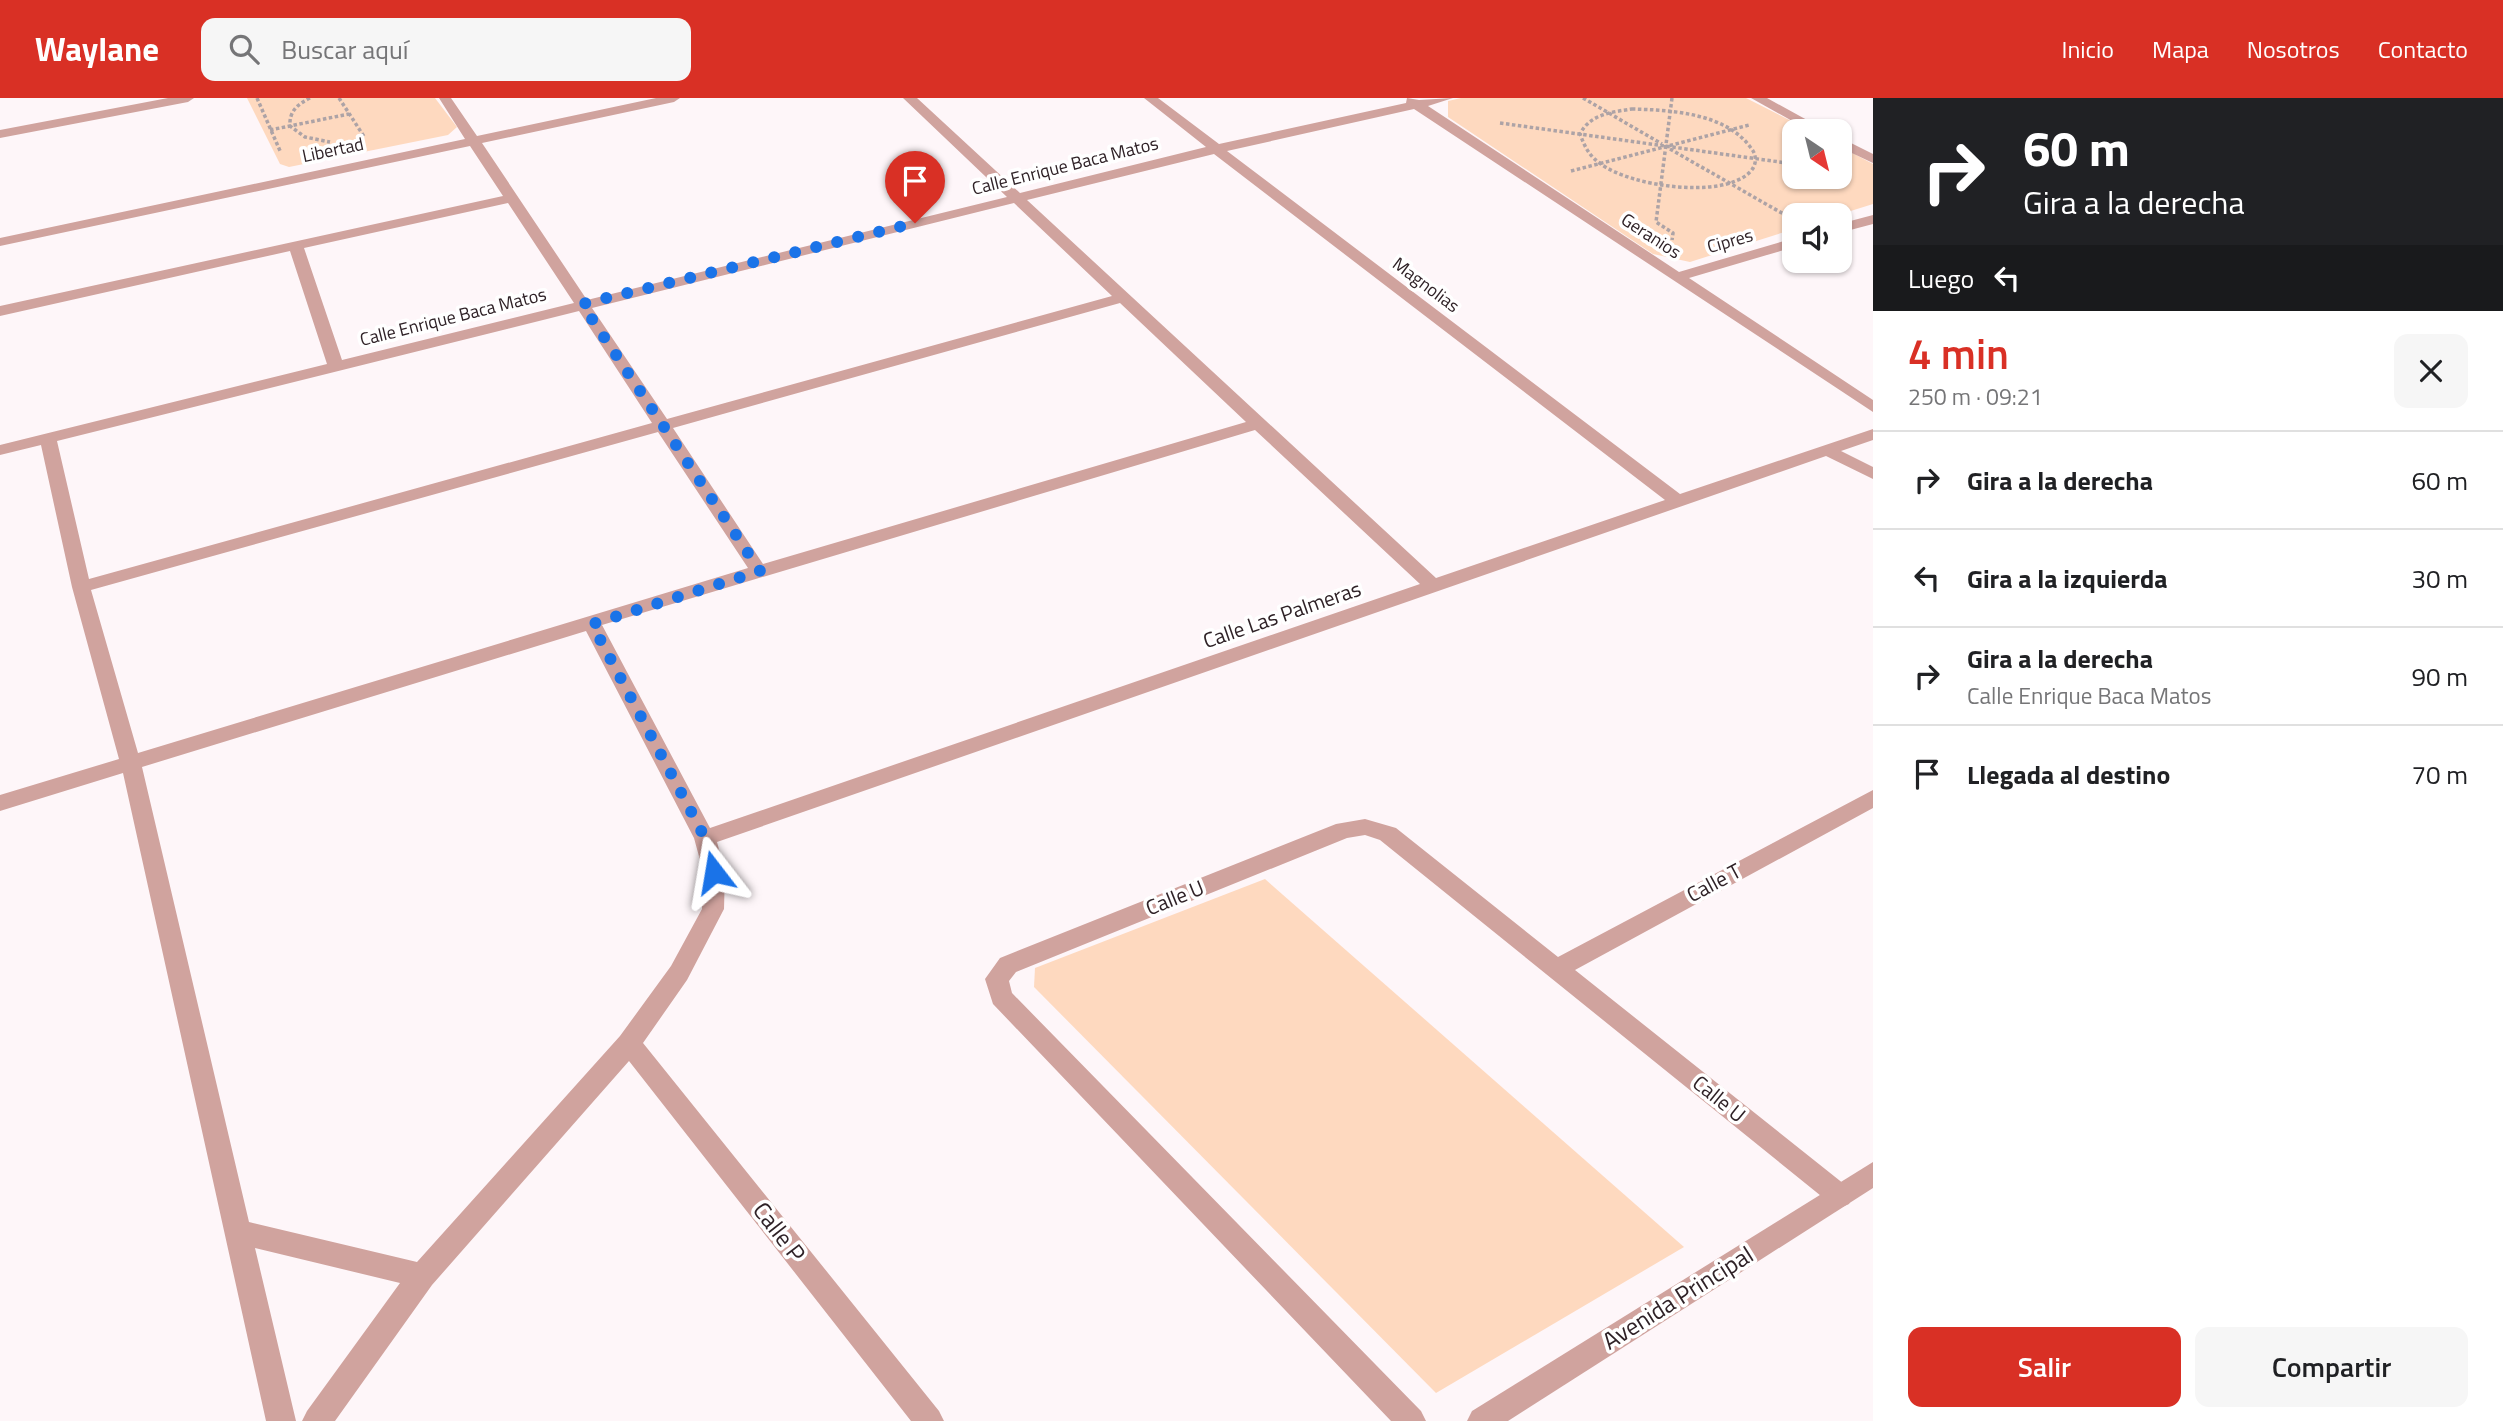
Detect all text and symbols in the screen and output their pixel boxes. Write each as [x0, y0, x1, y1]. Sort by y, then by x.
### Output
search box [201, 18, 691, 81]
text: Waylane [35, 24, 159, 74]
icon: search [225, 30, 263, 68]
text: Buscar aquí [281, 30, 408, 69]
text: Inicio [2062, 31, 2114, 67]
text: Mapa [2152, 31, 2209, 67]
text: Nosotros [2247, 31, 2340, 67]
text: Contacto [2378, 31, 2468, 67]
text: 60 m [2023, 110, 2130, 185]
north arrow [1782, 119, 1852, 189]
map controls [1782, 119, 1852, 273]
icon: right [1908, 126, 1999, 217]
street label: Calle Enrique Baca Matos [969, 129, 1161, 202]
street label: Libertad [300, 130, 366, 169]
pin [885, 151, 945, 223]
icon: arrive [896, 162, 934, 200]
text: Gira a la derecha [2023, 178, 2245, 226]
button: sound [1782, 203, 1852, 273]
street label: Geranios [1616, 206, 1687, 265]
street label: Cipres [1704, 221, 1756, 260]
street label: Magnolias [1387, 250, 1466, 319]
text: Luego [1908, 259, 1974, 298]
icon: left [1988, 259, 2026, 297]
street label: Calle Enrique Baca Matos [357, 280, 549, 353]
text: 4 min [1908, 321, 2009, 385]
button: close [2394, 334, 2468, 408]
text: 250 m · 09:21 [1908, 379, 2043, 414]
icon: right [1908, 461, 1946, 499]
text: Gira a la derecha [1967, 461, 2153, 500]
text: 60 m [2411, 461, 2468, 500]
icon: left [1908, 559, 1946, 597]
text: Gira a la izquierda [1967, 559, 2168, 598]
text: 30 m [2411, 559, 2468, 598]
street label: Calle Las Palmeras [1198, 572, 1365, 656]
text: Gira a la derecha [1967, 639, 2153, 678]
icon: right [1908, 657, 1946, 695]
text: 90 m [2411, 657, 2468, 696]
text: Calle Enrique Baca Matos [1967, 678, 2211, 713]
icon: arrive [1908, 755, 1946, 793]
text: Llegada al destino [1967, 755, 2170, 794]
text: 70 m [2411, 755, 2468, 794]
position arrow [677, 835, 751, 909]
street label: Calle T [1680, 854, 1747, 910]
street label: Calle U [1141, 871, 1209, 923]
street label: Calle U [1686, 1067, 1753, 1130]
street label: Calle P [745, 1194, 815, 1269]
street label: Avenida Principal [1595, 1236, 1760, 1358]
button: Salir [1908, 1327, 2181, 1407]
button: Compartir [2195, 1327, 2468, 1407]

